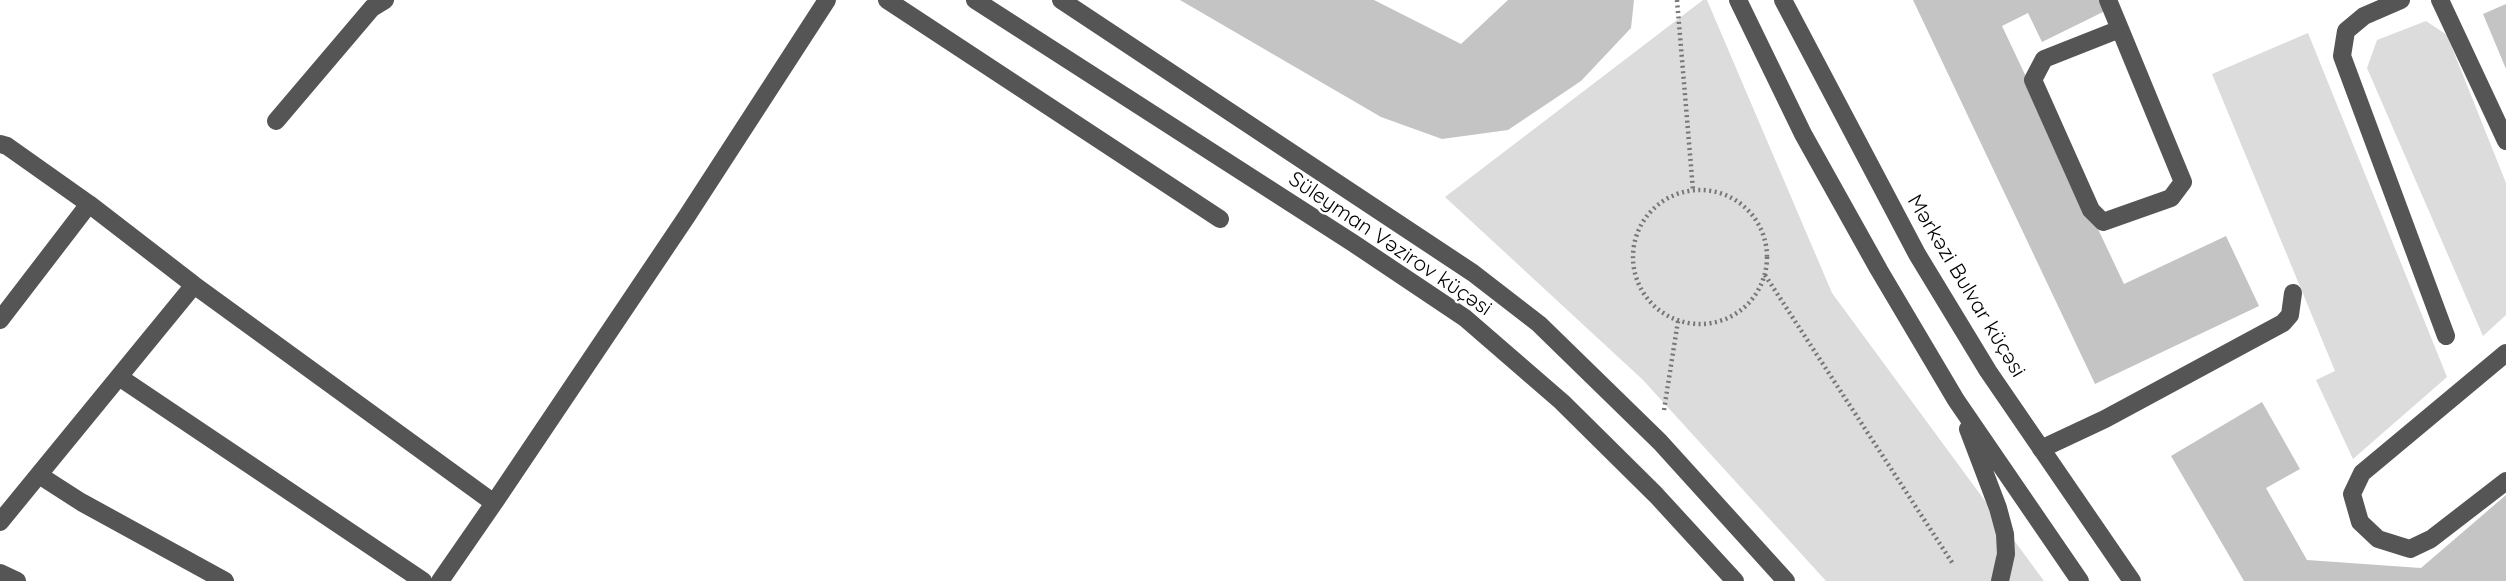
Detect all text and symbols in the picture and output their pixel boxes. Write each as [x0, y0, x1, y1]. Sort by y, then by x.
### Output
street label: Süleyman Vəzirov küçəsi [1284, 167, 1496, 321]
street label: Mərkəzi Bulvar küçəsi [1902, 190, 2030, 382]

